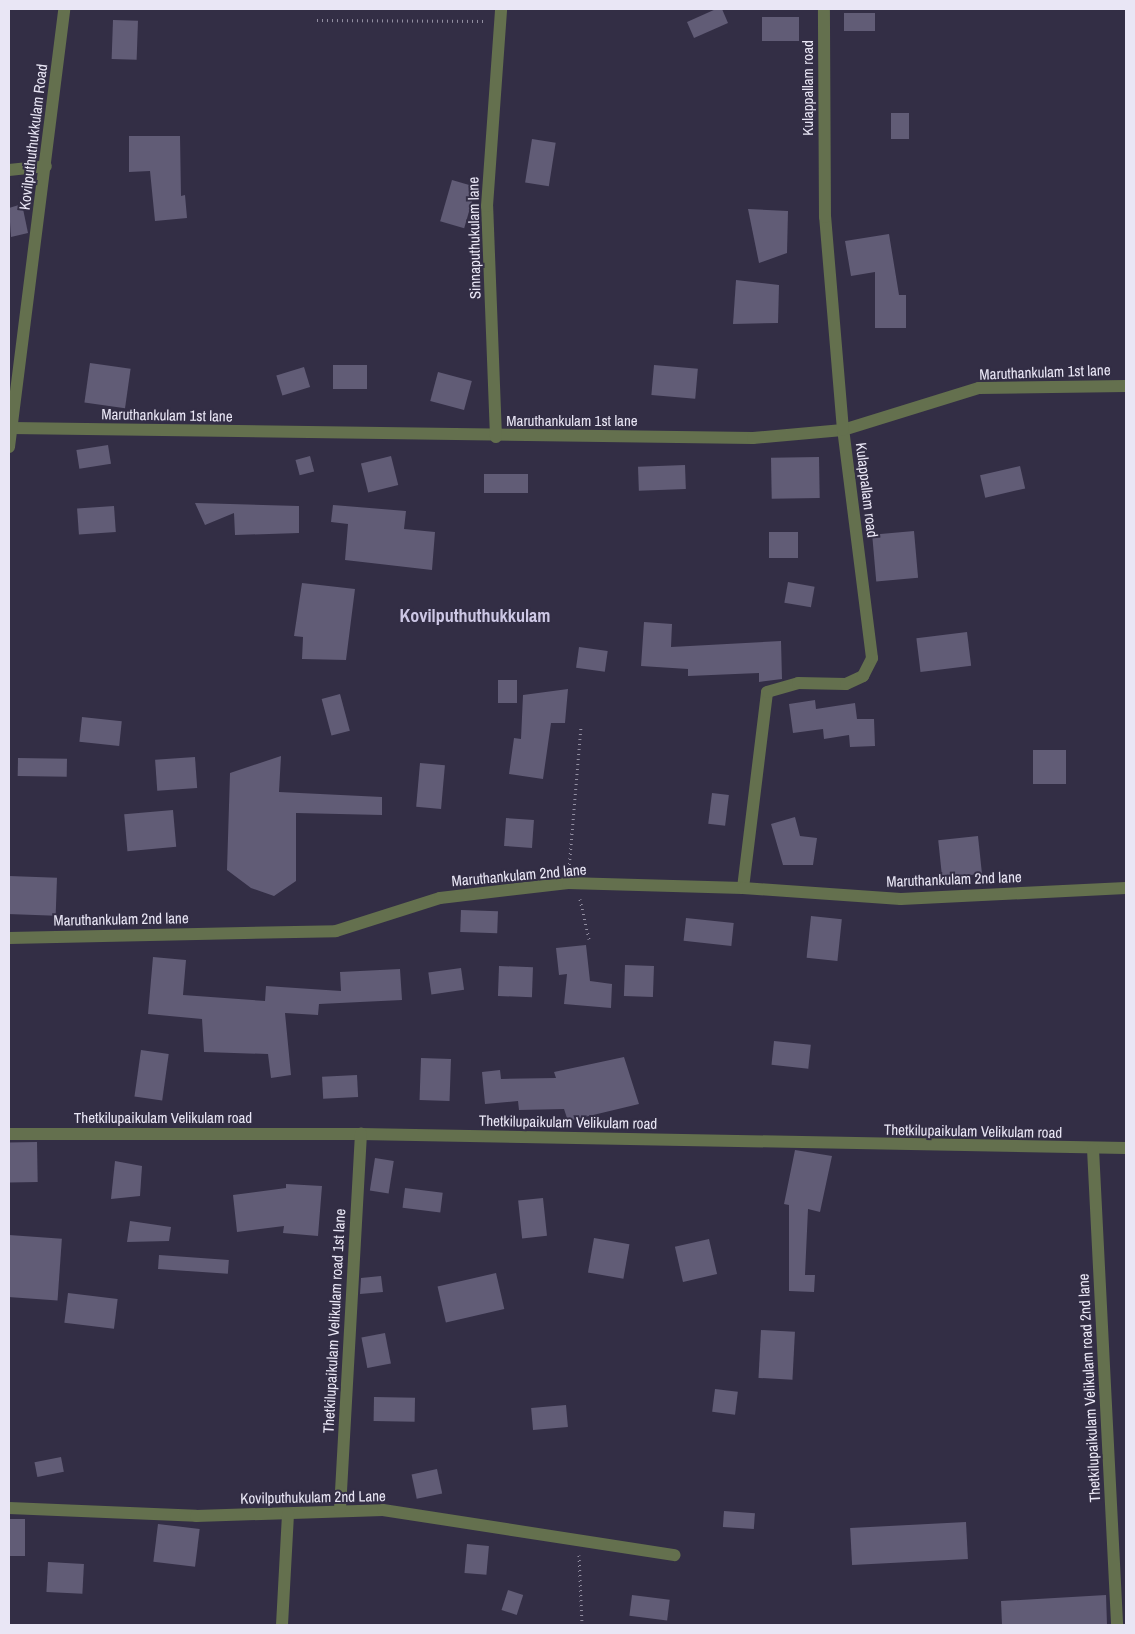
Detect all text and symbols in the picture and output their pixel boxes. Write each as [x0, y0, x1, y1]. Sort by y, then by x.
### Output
street label: Kulappallam road [799, 40, 817, 136]
street label: Kovilputhuthukkulam Road [15, 63, 51, 211]
street label: Sinnaputhukulam lane [464, 177, 484, 299]
street label: Maruthankulam 1st lane [979, 361, 1111, 383]
street label: Maruthankulam 1st lane [101, 405, 233, 425]
street label: Maruthankulam 1st lane [506, 412, 638, 430]
street label: Kulappallam road [852, 441, 882, 539]
district label: Kovilputhuthukkulam [400, 605, 550, 627]
street label: Maruthankulam 2nd lane [451, 860, 587, 890]
street label: Maruthankulam 2nd lane [886, 868, 1022, 890]
street label: Maruthankulam 2nd lane [53, 909, 189, 929]
street label: Thetkilupaikulam Velikulam road [74, 1109, 252, 1127]
street label: Thetkilupaikulam Velikulam road [479, 1111, 657, 1133]
street label: Thetkilupaikulam Velikulam road [884, 1120, 1062, 1142]
street label: Thetkilupaikulam Velikulam road 1st lane [319, 1208, 349, 1434]
street label: Thetkilupaikulam Velikulam road 2nd lane [1074, 1273, 1104, 1503]
street label: Kovilputhukulam 2nd Lane [240, 1487, 386, 1507]

